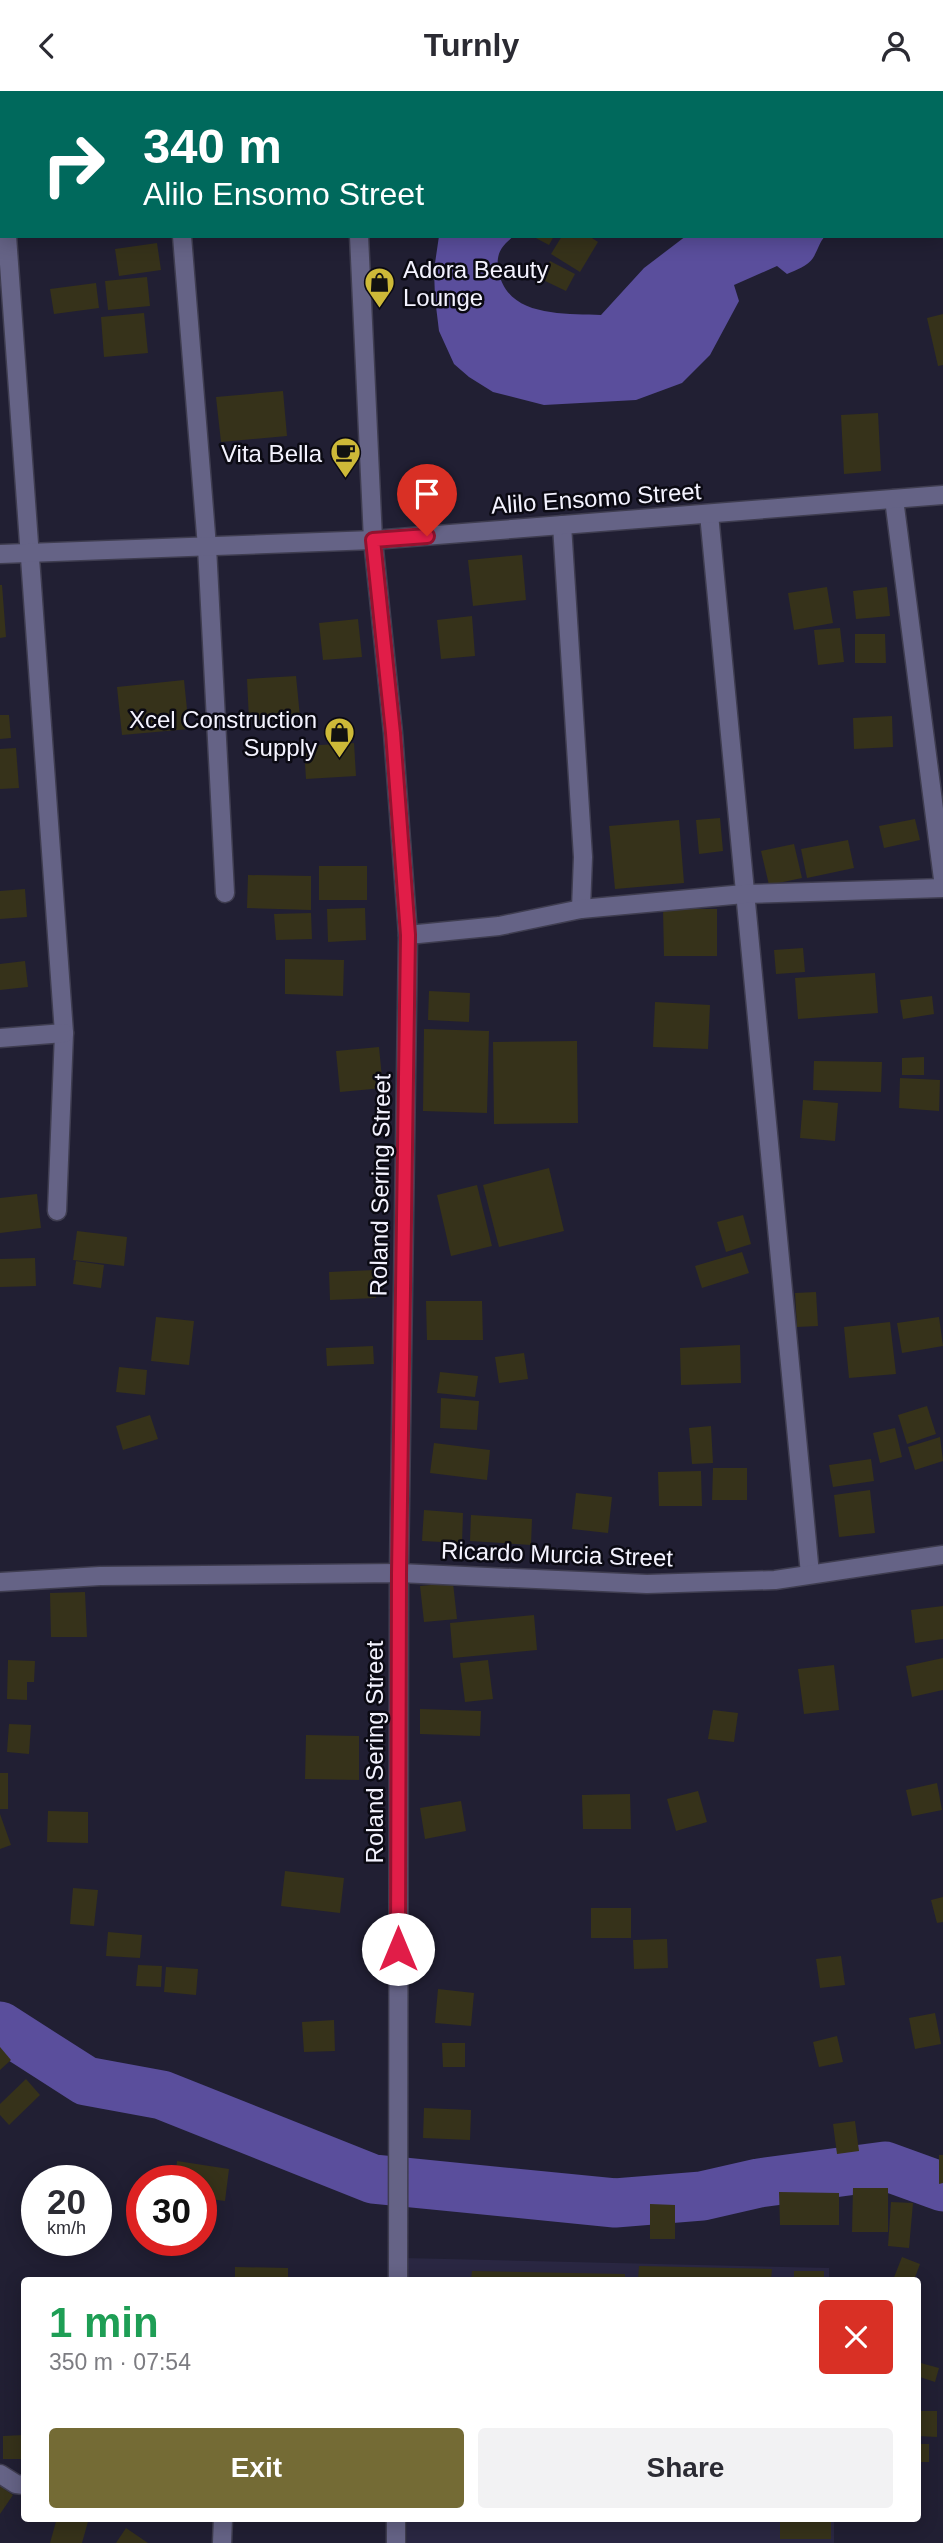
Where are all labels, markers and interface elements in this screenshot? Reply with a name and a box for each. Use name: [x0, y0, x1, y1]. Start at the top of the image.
icon: back: [28, 27, 66, 65]
text: Turnly: [424, 27, 519, 63]
icon: person: [877, 27, 915, 65]
icon: right: [28, 119, 119, 210]
text: 340 m: [143, 119, 282, 173]
text: Alilo Ensomo Street: [143, 176, 424, 212]
place label: Adora Beauty Lounge: [403, 256, 548, 311]
shop icon: Adora Beauty Lounge: [363, 266, 397, 310]
cafe icon: Vita Bella: [328, 436, 362, 480]
place label: Vita Bella: [221, 440, 323, 467]
pin: [397, 464, 457, 536]
icon: arrive: [408, 475, 446, 513]
street label: Alilo Ensomo Street: [490, 477, 702, 519]
place label: Xcel Construction Supply: [129, 706, 317, 761]
shop icon: Xcel Construction Supply: [323, 716, 357, 760]
street label: Roland Sering Street: [365, 1073, 395, 1297]
street label: Ricardo Murcia Street: [441, 1536, 674, 1572]
street label: Roland Sering Street: [361, 1640, 388, 1863]
position arrow: [361, 1912, 435, 1986]
speed limit sign: 30: [126, 2165, 217, 2256]
text: 20: [47, 2182, 86, 2221]
text: km/h: [47, 2218, 86, 2238]
text: 1 min: [49, 2299, 159, 2346]
button: close: [819, 2300, 893, 2374]
text: 350 m · 07:54: [49, 2349, 191, 2375]
button: Exit: [49, 2428, 464, 2508]
button: Share: [478, 2428, 893, 2508]

